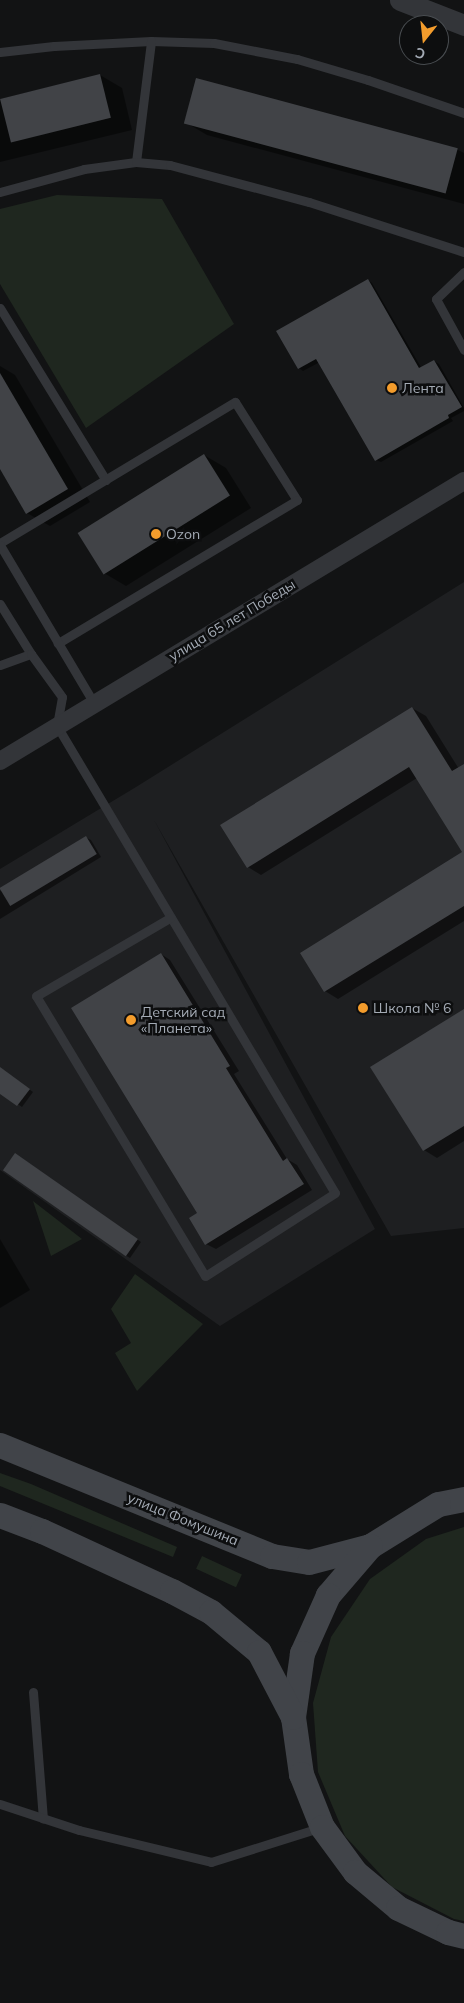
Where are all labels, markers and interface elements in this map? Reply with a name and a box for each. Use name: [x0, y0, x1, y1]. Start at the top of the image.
north arrow: [399, 15, 449, 65]
text: С: [413, 43, 427, 63]
place label: Лента: [402, 380, 444, 396]
marker: Лента: [386, 382, 398, 394]
place label: Ozon: [166, 526, 200, 542]
marker: Ozon: [150, 528, 162, 540]
street label: улица 65 лет Победы: [166, 576, 298, 664]
place label: Школа № 6: [373, 1000, 451, 1016]
marker: Школа № 6: [357, 1002, 369, 1014]
place label: Детский сад «Планета»: [141, 1004, 225, 1036]
marker: Детский сад «Планета»: [125, 1014, 137, 1026]
street label: улица Фомушина: [125, 1489, 241, 1549]

